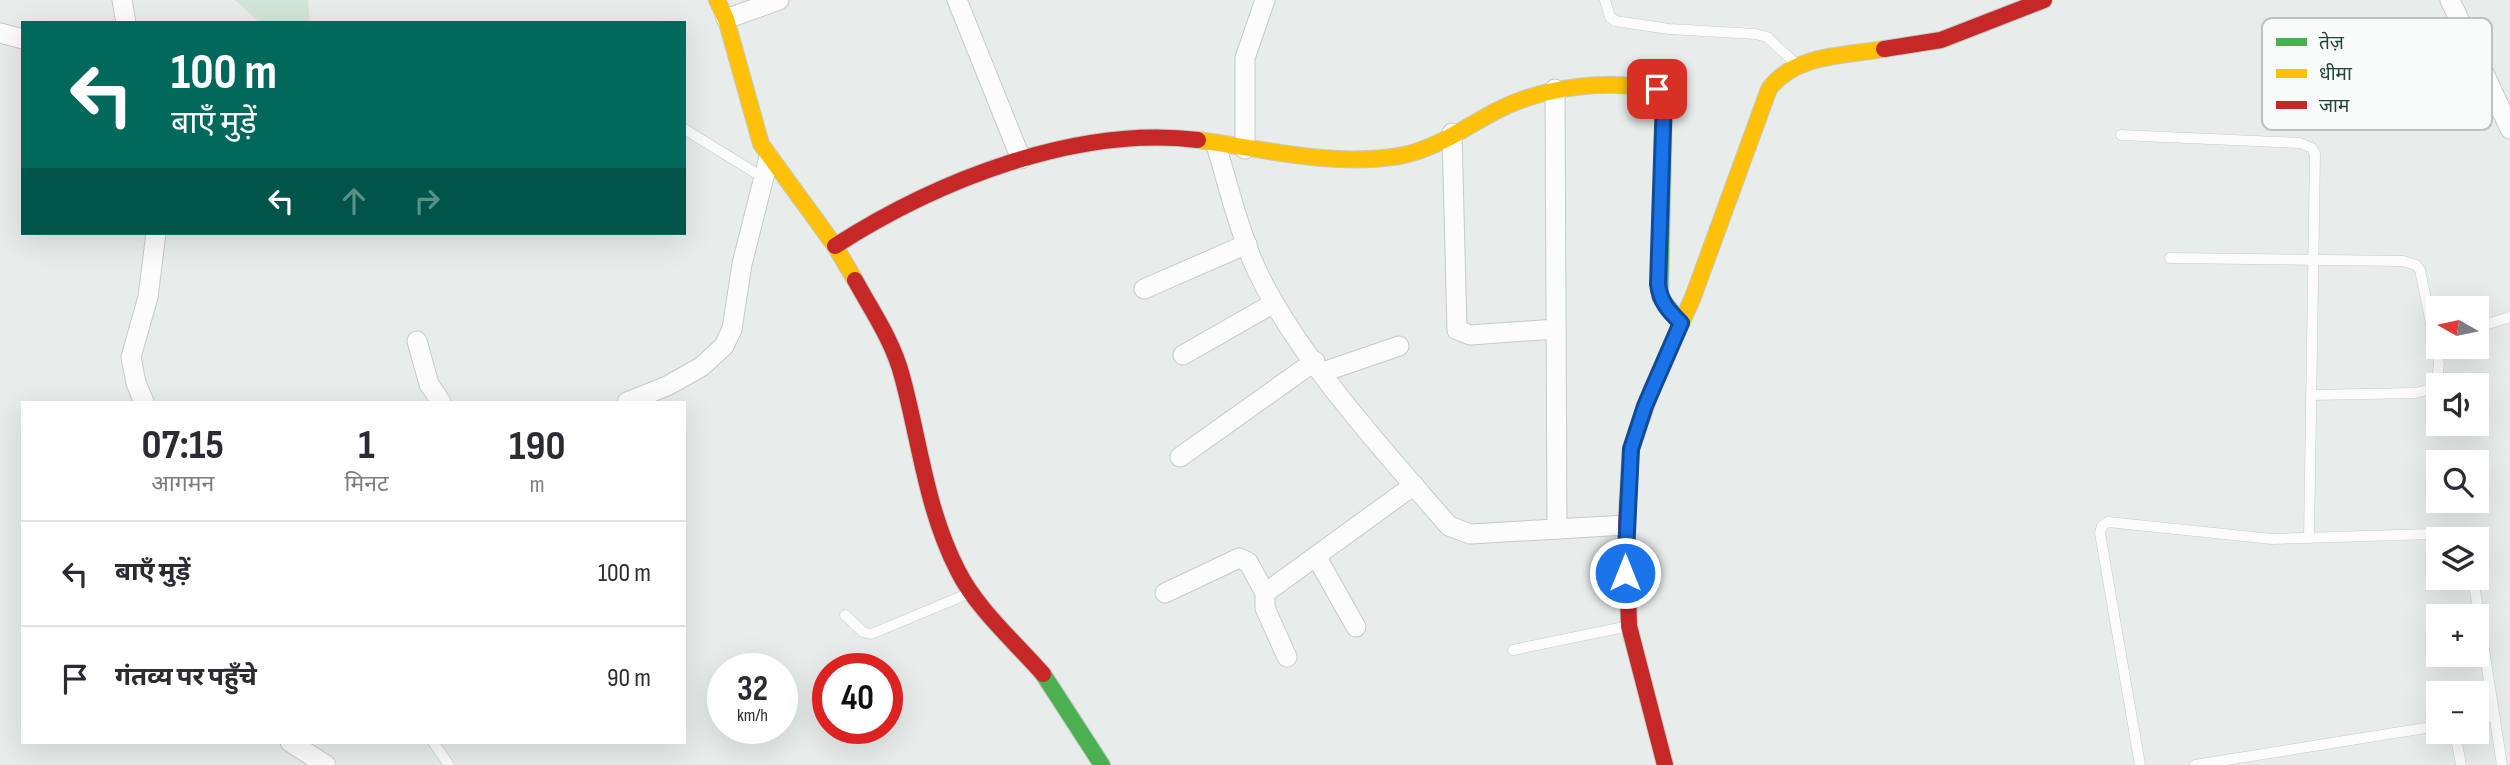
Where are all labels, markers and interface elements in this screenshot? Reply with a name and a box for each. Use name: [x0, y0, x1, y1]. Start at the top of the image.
legend: [2262, 18, 2492, 130]
text: तेज़: [2319, 31, 2345, 55]
text: 100 m: [171, 44, 277, 103]
icon: left: [56, 49, 147, 140]
pin: [1627, 59, 1687, 119]
text: धीमा: [2319, 63, 2353, 86]
icon: arrive: [1638, 70, 1676, 108]
text: जाम: [2319, 95, 2350, 118]
text: बाएँ मुड़ें: [171, 104, 257, 143]
icon: left: [262, 182, 300, 220]
icon: ahead: [335, 182, 373, 220]
icon: right: [408, 182, 446, 220]
north arrow: [2426, 296, 2488, 359]
map controls: [2426, 296, 2489, 744]
button: sound: [2426, 373, 2489, 436]
text: 07:15: [142, 420, 224, 471]
text: 1: [358, 420, 375, 471]
text: 190: [509, 421, 565, 472]
button: search: [2426, 450, 2489, 513]
text: आगमन: [151, 470, 214, 498]
text: मिनट: [344, 470, 389, 498]
text: m: [530, 471, 545, 499]
button: layers: [2426, 527, 2489, 590]
position arrow: [1588, 536, 1662, 610]
icon: left: [56, 555, 94, 593]
text: बाएँ मुड़ें: [115, 557, 190, 588]
text: 100 m: [598, 558, 651, 589]
button: +: [2426, 604, 2489, 667]
speed limit sign: 40: [812, 653, 903, 744]
icon: arrive: [56, 660, 94, 698]
text: गंतव्य पर पहुँचे: [115, 662, 257, 693]
text: 90 m: [607, 663, 651, 694]
text: 32: [737, 668, 768, 711]
button: −: [2426, 681, 2489, 744]
text: km/h: [737, 705, 768, 726]

